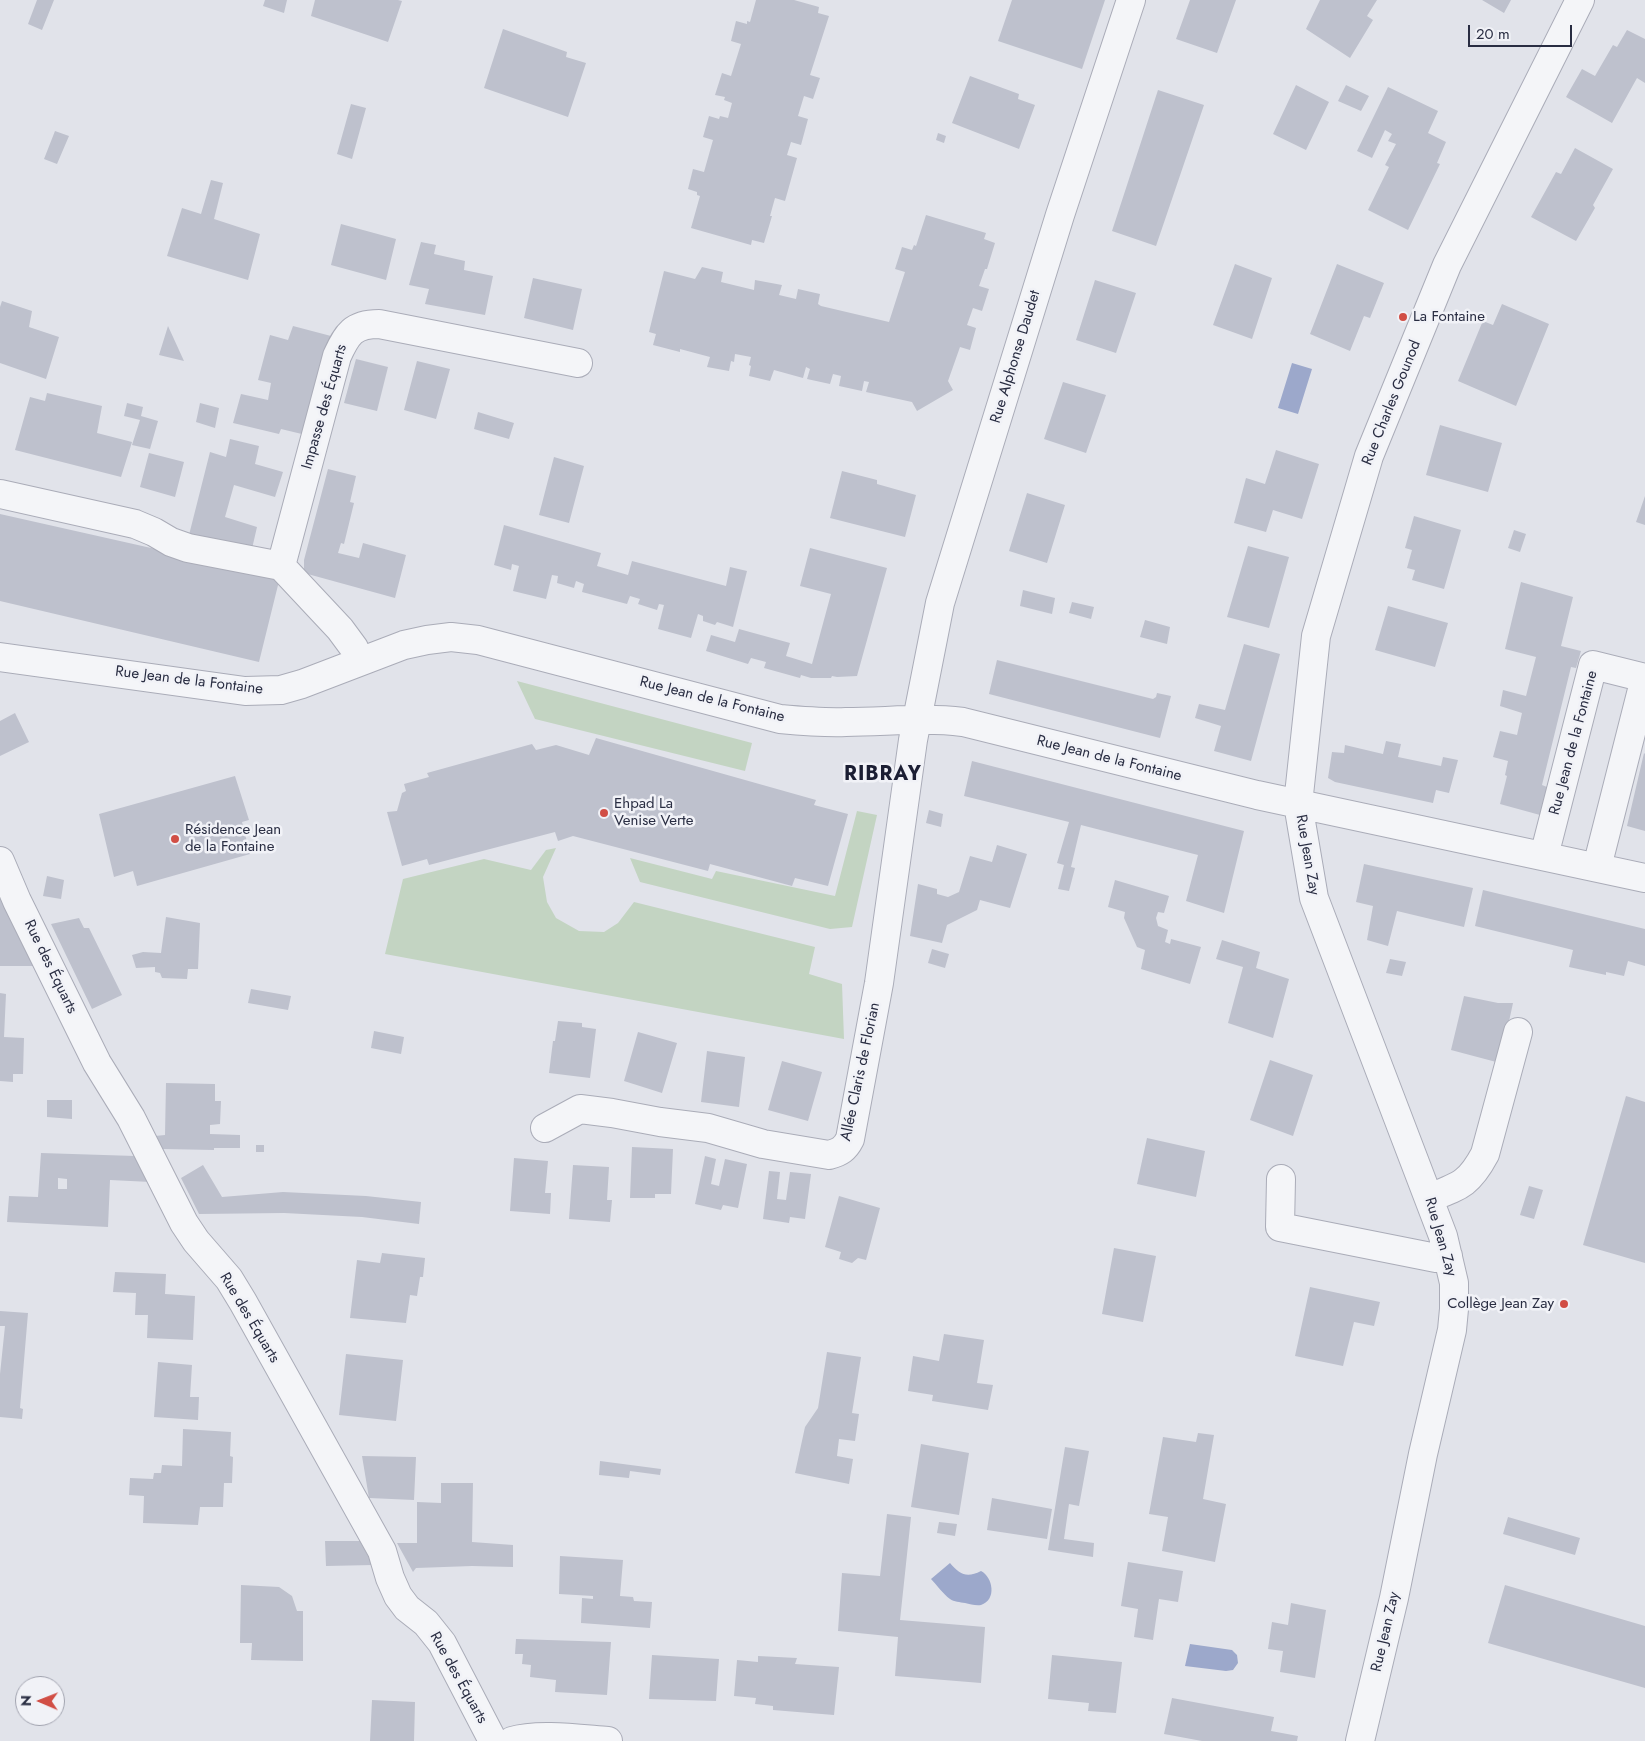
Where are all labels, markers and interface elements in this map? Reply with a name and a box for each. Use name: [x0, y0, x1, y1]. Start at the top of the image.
scale bar: [1470, 15, 1574, 47]
text: 20 m: [1476, 23, 1510, 45]
street label: Rue Alphonse Daudet: [987, 288, 1045, 426]
place label: La Fontaine: [1413, 308, 1485, 326]
marker: La Fontaine: [1397, 311, 1409, 323]
street label: Rue Charles Gounod: [1359, 338, 1425, 468]
street label: Impasse des Équarts: [299, 343, 351, 471]
street label: Rue Jean de la Fontaine: [114, 663, 264, 699]
street label: Rue Jean de la Fontaine: [1546, 669, 1602, 817]
street label: Rue Jean de la Fontaine: [638, 673, 786, 727]
street label: Rue Jean de la Fontaine: [1035, 732, 1183, 786]
district label: RIBRAY: [843, 763, 923, 787]
place label: Ehpad La Venise Verte: [614, 795, 693, 830]
marker: Ehpad La Venise Verte: [598, 807, 610, 819]
street label: Rue Jean Zay: [1291, 813, 1323, 897]
place label: Résidence Jean de la Fontaine: [185, 821, 281, 856]
marker: Résidence Jean de la Fontaine: [169, 833, 181, 845]
street label: Rue des Équarts: [20, 917, 80, 1017]
street label: Allée Claris de Florian: [838, 1001, 884, 1143]
street label: Rue Jean Zay: [1420, 1195, 1460, 1279]
street label: Rue des Équarts: [215, 1270, 283, 1366]
place label: Collège Jean Zay: [1447, 1295, 1554, 1313]
marker: Collège Jean Zay: [1558, 1298, 1570, 1310]
street label: Rue Jean Zay: [1368, 1590, 1404, 1674]
street label: Rue des Équarts: [425, 1629, 491, 1727]
north arrow: [15, 1676, 65, 1726]
text: N: [16, 1695, 36, 1706]

